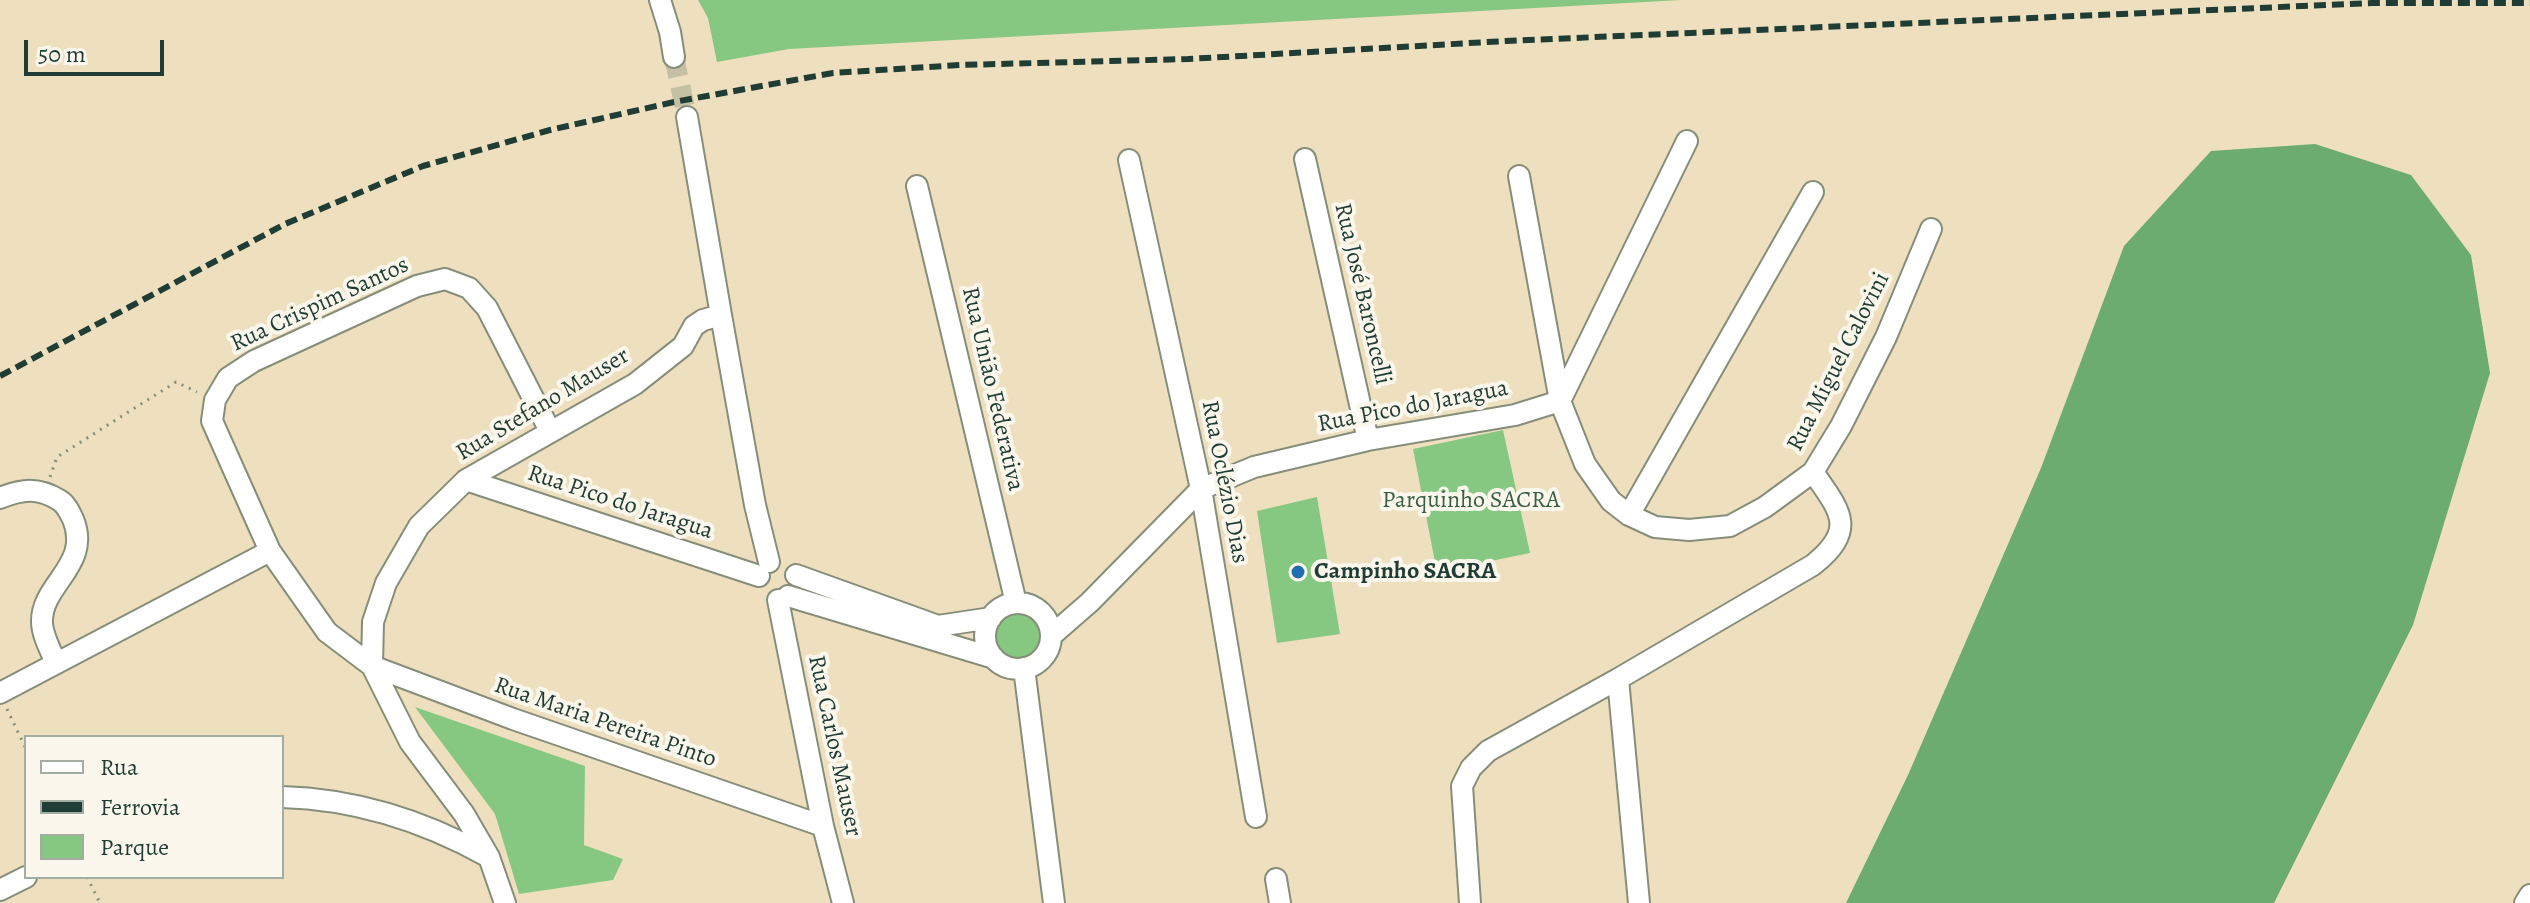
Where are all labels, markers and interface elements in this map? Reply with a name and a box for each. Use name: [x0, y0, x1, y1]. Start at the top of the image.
scale bar: [28, 24, 168, 74]
text: 50 m: [38, 38, 86, 70]
street label: Rua José Baroncelli: [1327, 200, 1397, 388]
street label: Rua Crispim Santos: [226, 251, 414, 359]
street label: Rua Miguel Calovini: [1781, 268, 1897, 456]
street label: Rua União Federativa: [955, 284, 1029, 494]
street label: Rua Stefano Mauser: [451, 342, 635, 468]
street label: Rua Pico do Jaragua: [1315, 374, 1511, 440]
street label: Rua Oclézio Dias: [1194, 398, 1254, 566]
street label: Rua Pico do Jaragua: [524, 459, 716, 547]
park label: Parquinho SACRA: [1382, 487, 1560, 515]
place label: Campinho SACRA: [1314, 558, 1496, 586]
marker: Campinho SACRA: [1289, 563, 1307, 581]
street label: Rua Carlos Mauser: [801, 653, 867, 839]
street label: Rua Maria Pereira Pinto: [490, 671, 720, 775]
legend: [24, 735, 284, 879]
text: Rua: [100, 751, 138, 783]
text: Ferrovia: [100, 791, 180, 823]
text: Parque: [100, 831, 169, 863]

